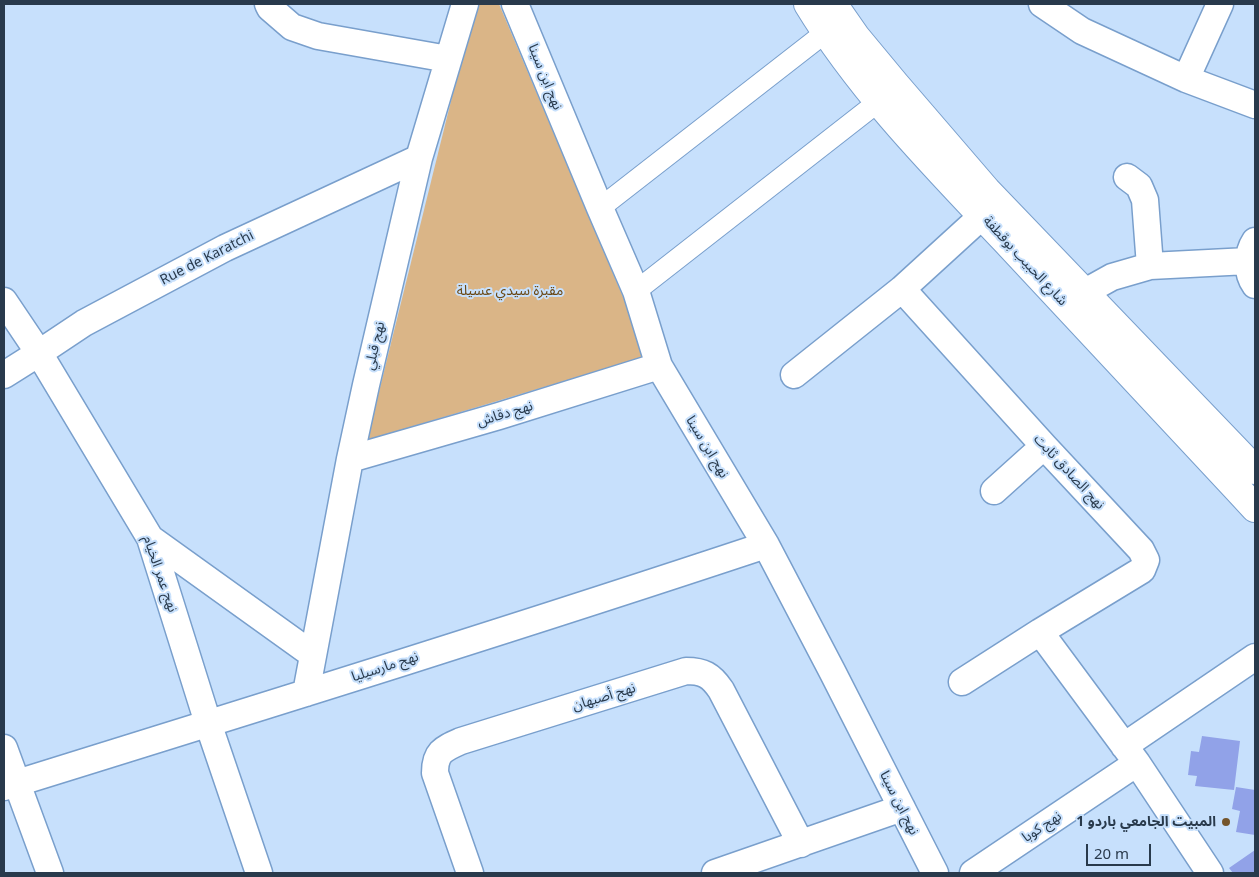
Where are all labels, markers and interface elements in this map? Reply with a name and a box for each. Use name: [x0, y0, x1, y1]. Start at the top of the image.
street label: نهج ابن سينا: [524, 42, 566, 112]
street label: شارع الحبيب بوقطفة: [979, 213, 1071, 309]
street label: Rue de Karatchi: [157, 227, 257, 289]
park label: مقبرة سيدي عسيلة: [457, 283, 563, 299]
street label: نهج قبلي: [361, 320, 389, 372]
street label: نهج دقاش: [475, 398, 535, 430]
street label: نهج ابن سينا: [682, 413, 732, 481]
street label: نهج الصادق ثابت: [1030, 431, 1108, 513]
street label: نهج عمر الخيام: [139, 534, 181, 614]
street label: نهج مارسيليا: [349, 648, 421, 686]
street label: نهج أصبهان: [570, 679, 638, 715]
street label: نهج ابن سينا: [876, 768, 922, 838]
street label: نهج كوبا: [1019, 808, 1065, 846]
place label: المبيت الجامعي باردو 1: [1076, 814, 1216, 830]
marker: المبيت الجامعي باردو 1: [1220, 816, 1232, 828]
scale bar: [1089, 834, 1154, 866]
text: 20 m: [1094, 843, 1129, 863]

